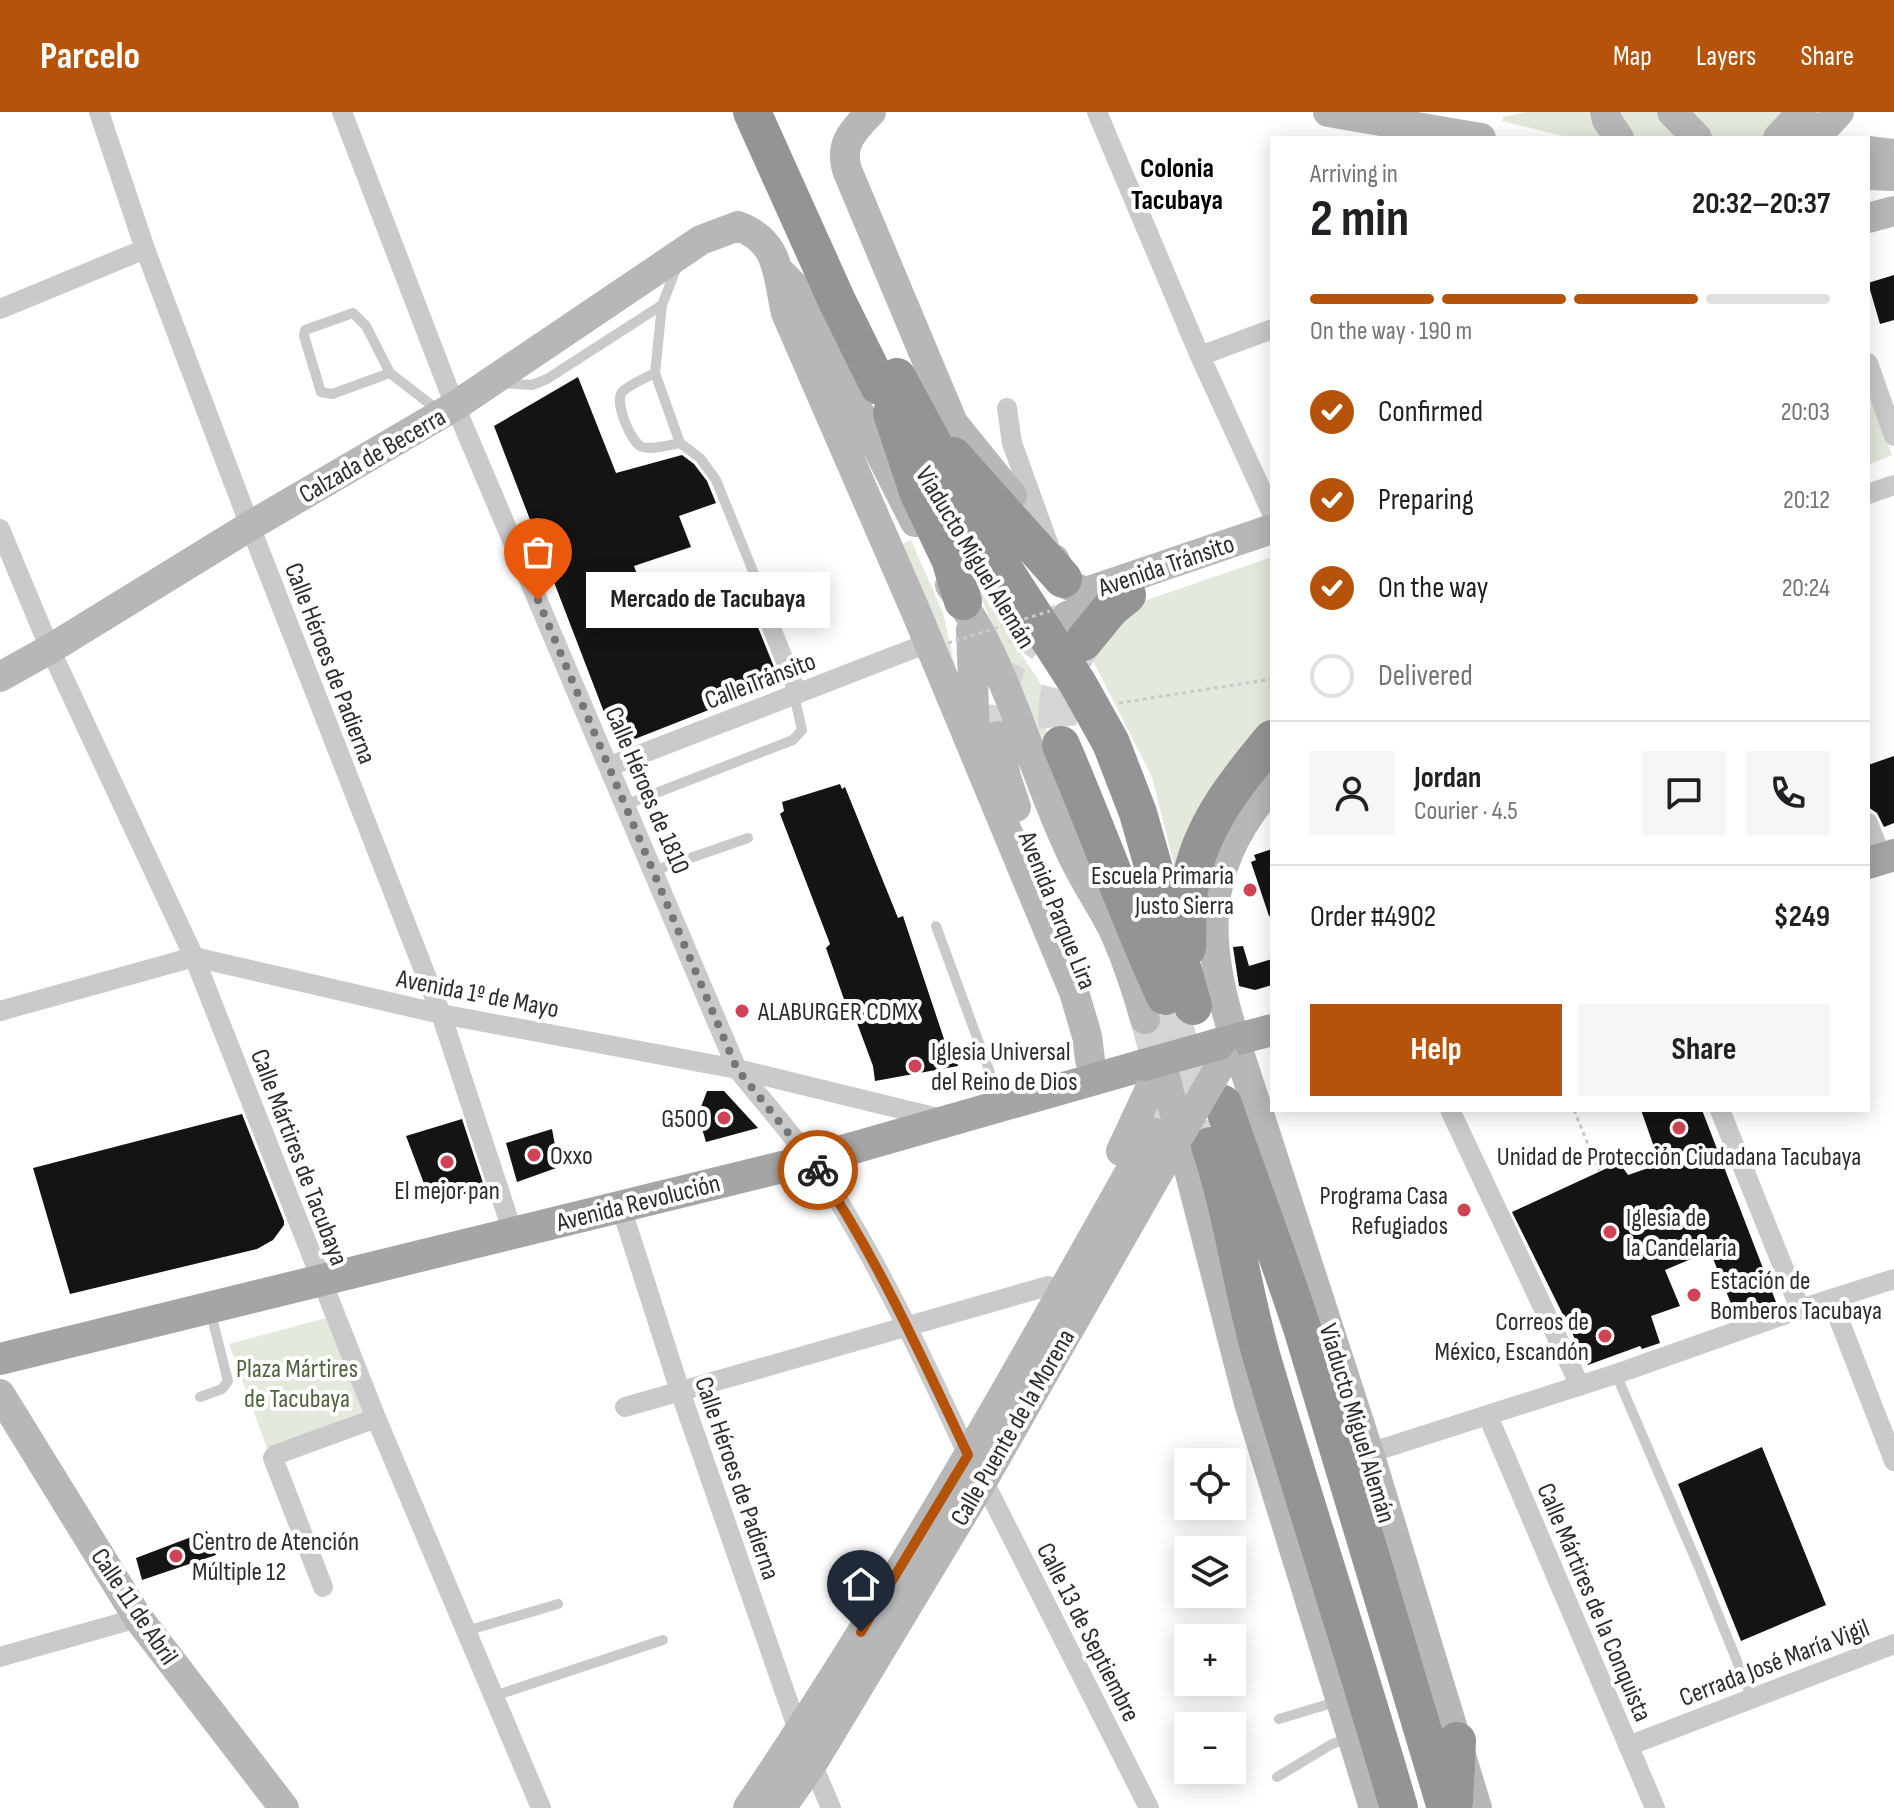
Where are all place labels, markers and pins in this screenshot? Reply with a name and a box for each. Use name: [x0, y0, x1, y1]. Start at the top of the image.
pin: [504, 518, 572, 600]
callout: Mercado de Tacubaya: [586, 572, 830, 628]
place label: Escuela Primaria Justo Sierra: [1091, 861, 1234, 922]
marker: Escuela Primaria Justo Sierra: [1241, 881, 1259, 899]
place label: ALABURGER CDMX: [757, 997, 918, 1028]
marker: ALABURGER CDMX: [733, 1002, 751, 1020]
place label: Iglesia Universal del Reino de Dios: [931, 1037, 1077, 1098]
marker: Iglesia Universal del Reino de Dios: [906, 1057, 924, 1075]
place label: G500: [661, 1104, 708, 1135]
marker: G500: [715, 1109, 733, 1127]
marker: Unidad de Protección Ciudadana Tacubaya: [1670, 1119, 1688, 1137]
place label: Oxxo: [550, 1141, 593, 1172]
place label: Unidad de Protección Ciudadana Tacubaya: [1497, 1142, 1861, 1173]
marker: Oxxo: [525, 1146, 543, 1164]
marker: El mejor pan: [438, 1153, 456, 1171]
place label: El mejor pan: [394, 1176, 500, 1207]
place label: Programa Casa Refugiados: [1320, 1181, 1448, 1242]
marker: Programa Casa Refugiados: [1455, 1201, 1473, 1219]
place label: Iglesia de la Candelaria: [1626, 1203, 1737, 1264]
marker: Iglesia de la Candelaria: [1601, 1223, 1619, 1241]
place label: Estación de Bomberos Tacubaya: [1710, 1266, 1882, 1327]
marker: Estación de Bomberos Tacubaya: [1685, 1286, 1703, 1304]
place label: Correos de México, Escandón: [1435, 1307, 1589, 1368]
marker: Correos de México, Escandón: [1596, 1327, 1614, 1345]
place label: Centro de Atención Múltiple 12: [192, 1527, 359, 1588]
marker: Centro de Atención Múltiple 12: [167, 1547, 185, 1565]
pin: [827, 1550, 895, 1632]

